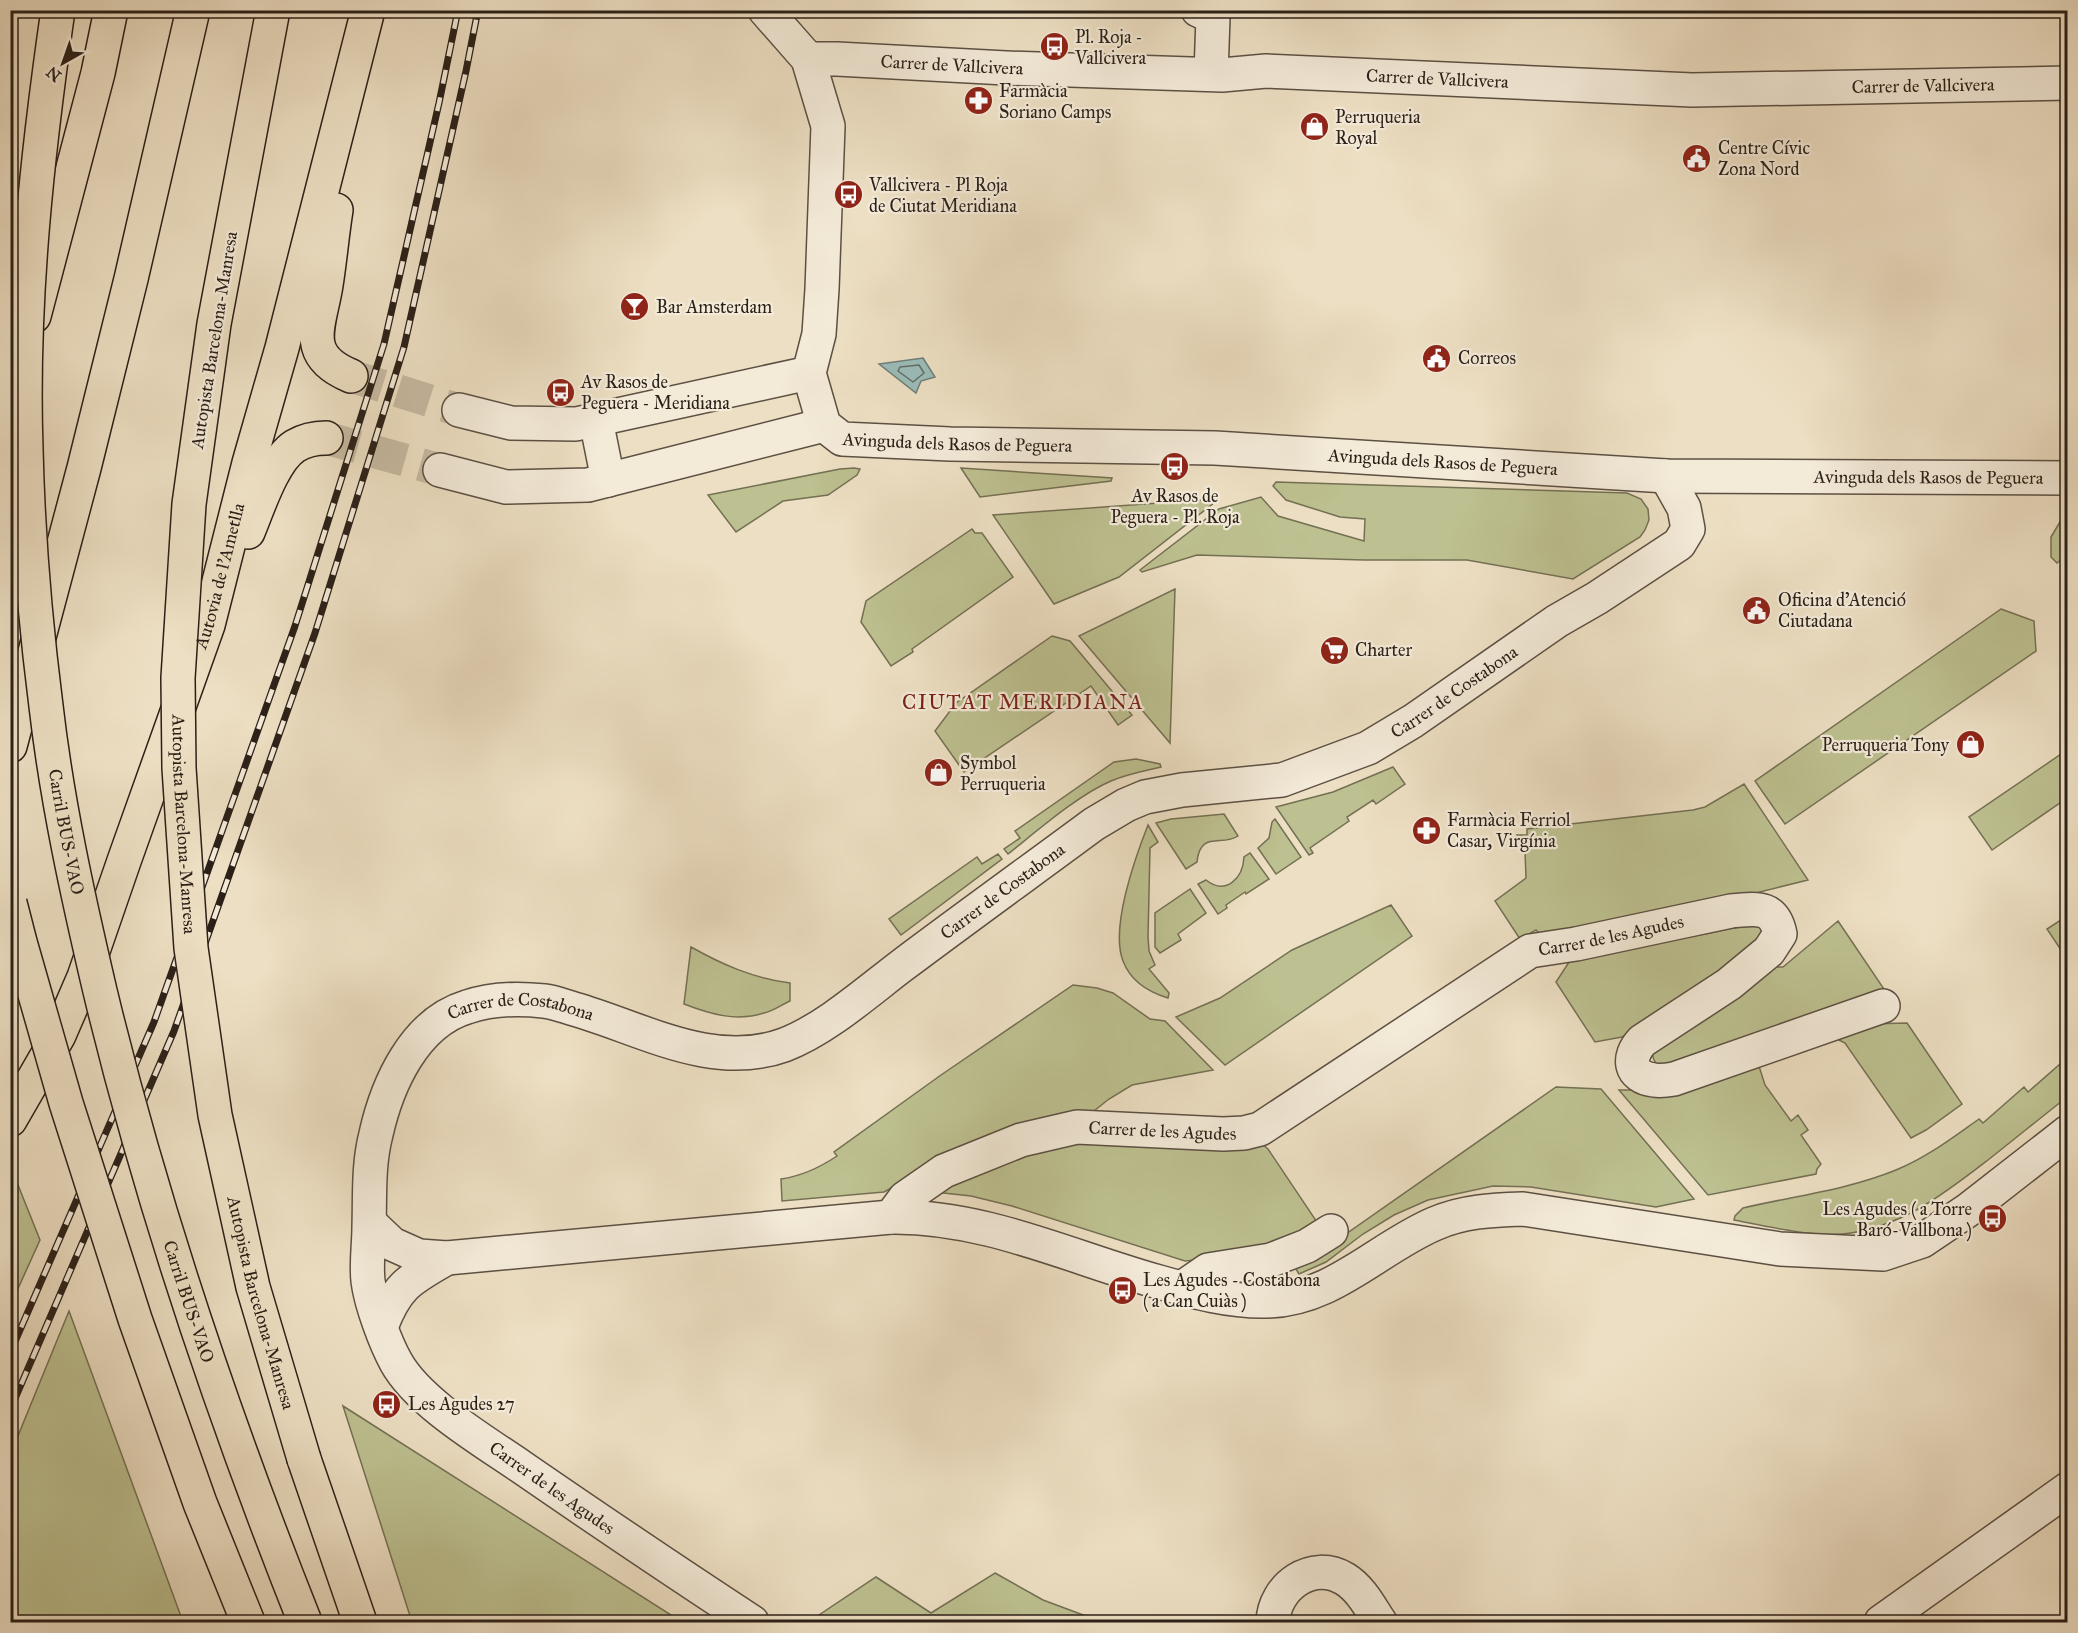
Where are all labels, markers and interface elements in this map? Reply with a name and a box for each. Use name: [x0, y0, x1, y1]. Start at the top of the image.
place label: Pl. Roja - Vallcivera: [1074, 26, 1146, 69]
bus stop icon: Pl. Roja - Vallcivera: [1038, 31, 1070, 63]
north arrow: [33, 33, 93, 93]
street label: Carrer de Vallcivera: [880, 50, 1024, 80]
text: N: [42, 62, 65, 86]
street label: Carrer de Vallcivera: [1365, 64, 1510, 93]
street label: Carrer de Vallcivera: [1851, 73, 1995, 98]
place label: Farmàcia Soriano Camps: [999, 80, 1111, 123]
pharmacy icon: Farmàcia Soriano Camps: [962, 85, 994, 117]
place label: Perruqueria Royal: [1335, 106, 1421, 149]
shop icon: Perruqueria Royal: [1298, 111, 1330, 143]
place label: Centre Cívic Zona Nord: [1718, 137, 1810, 180]
public building icon: Centre Cívic Zona Nord: [1681, 142, 1713, 174]
place label: Vallcivera - Pl Roja de Ciutat Meridiana: [868, 174, 1017, 217]
bus stop icon: Vallcivera - Pl Roja de Ciutat Meridiana: [832, 179, 864, 211]
street label: Autopista Barcelona-Manresa: [186, 229, 242, 451]
bar icon: Bar Amsterdam: [619, 291, 651, 323]
place label: Bar Amsterdam: [656, 296, 772, 318]
public building icon: Correos: [1421, 342, 1453, 374]
place label: Correos: [1458, 347, 1516, 369]
place label: Av Rasos de Peguera - Meridiana: [580, 371, 730, 415]
bus stop icon: Av Rasos de Peguera - Meridiana: [544, 376, 576, 408]
street label: Avinguda dels Rasos de Peguera: [841, 428, 1073, 457]
street label: Avinguda dels Rasos de Peguera: [1327, 444, 1559, 480]
bus stop icon: Av Rasos de Peguera - Pl. Roja: [1159, 451, 1191, 483]
street label: Avinguda dels Rasos de Peguera: [1812, 466, 2044, 490]
place label: Av Rasos de Peguera - Pl. Roja: [1110, 485, 1240, 529]
street label: Autovia de l'Ametlla: [189, 500, 250, 653]
place label: Oficina d'Atenció Ciutadana: [1778, 589, 1906, 632]
public building icon: Oficina d'Atenció Ciutadana: [1741, 594, 1773, 626]
supermarket icon: Charter: [1318, 634, 1350, 666]
place label: Charter: [1355, 639, 1412, 661]
street label: Carrer de Costabona: [1387, 640, 1522, 743]
district label: CIUTAT MERIDIANA: [902, 689, 1144, 715]
street label: Autopista Barcelona-Manresa: [167, 713, 201, 935]
shop icon: Perruqueria Tony: [1954, 729, 1986, 761]
place label: Perruqueria Tony: [1822, 734, 1950, 757]
place label: Symbol Perruqueria: [960, 752, 1046, 796]
shop icon: Symbol Perruqueria: [923, 757, 955, 789]
street label: Carril BUS-VAO: [44, 767, 89, 897]
place label: Farmàcia Ferriol Casar, Virgínia: [1447, 809, 1571, 853]
pharmacy icon: Farmàcia Ferriol Casar, Virgínia: [1410, 814, 1442, 846]
street label: Carrer de Costabona: [936, 838, 1070, 944]
street label: Carrer de les Agudes: [1537, 910, 1686, 961]
street label: Carrer de Costabona: [443, 988, 597, 1026]
street label: Carrer de les Agudes: [1088, 1117, 1237, 1145]
street label: Autopista Barcelona-Manresa: [222, 1193, 300, 1412]
place label: Les Agudes ( a Torre Baró-Vallbona ): [1822, 1198, 1972, 1242]
bus stop icon: Les Agudes ( a Torre Baró-Vallbona ): [1977, 1203, 2009, 1235]
street label: Carril BUS-VAO: [159, 1238, 219, 1366]
place label: Les Agudes - Costabona ( a Can Cuiàs ): [1143, 1269, 1320, 1313]
bus stop icon: Les Agudes - Costabona ( a Can Cuiàs ): [1106, 1274, 1138, 1306]
bus stop icon: Les Agudes 27: [371, 1388, 403, 1420]
place label: Les Agudes 27: [408, 1393, 515, 1416]
street label: Carrer de les Agudes: [485, 1437, 619, 1540]

